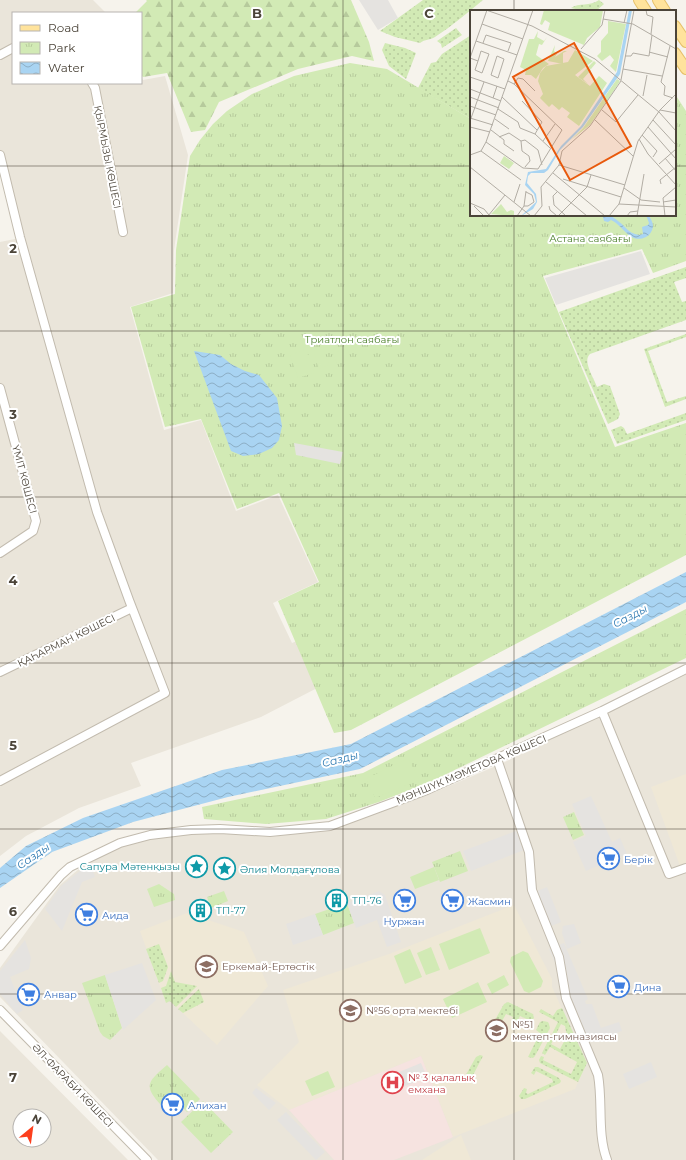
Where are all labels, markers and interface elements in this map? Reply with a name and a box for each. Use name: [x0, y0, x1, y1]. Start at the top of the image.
text: B: [252, 5, 262, 21]
text: C: [424, 5, 434, 21]
inset map: [470, 10, 676, 216]
legend: [12, 12, 142, 84]
text: Road: [48, 20, 79, 35]
text: Park: [48, 40, 76, 55]
text: Water: [48, 60, 85, 75]
street label: ҚЫРМЫЗЫ КӨШЕСІ: [91, 104, 124, 210]
park label: Астана саябағы: [549, 232, 631, 245]
text: 2: [9, 240, 17, 256]
park label: Триатлон саябағы: [305, 333, 399, 346]
text: 3: [8, 406, 17, 422]
street label: ҮМІТ КӨШЕСІ: [9, 443, 40, 515]
text: 4: [9, 572, 18, 588]
water label: Сазды: [610, 601, 650, 631]
street label: ҚАҺАРМАН КӨШЕСІ: [15, 611, 117, 670]
street label: МӘНШҮК МӘМЕТОВА КӨШЕСІ: [394, 732, 548, 807]
text: 5: [9, 737, 17, 753]
water label: Сазды: [320, 748, 360, 770]
water label: Сазды: [14, 840, 53, 872]
supermarket icon: Берік: [595, 846, 621, 872]
place icon: Сапура Мәтенқызы: [183, 853, 209, 879]
place label: Берік: [624, 853, 653, 866]
place icon: Әлия Молдағұлова: [211, 856, 237, 882]
place label: Сапура Мәтенқызы: [80, 860, 180, 873]
place label: Әлия Молдағұлова: [240, 863, 340, 876]
building icon: ТП-76: [323, 887, 349, 913]
supermarket icon: Нуржан: [391, 888, 417, 914]
supermarket icon: Жасмин: [440, 888, 466, 914]
place label: ТП-76: [352, 894, 382, 907]
place label: Жасмин: [468, 895, 511, 908]
building icon: ТП-77: [187, 897, 213, 923]
supermarket icon: Аида: [73, 902, 99, 928]
text: 6: [9, 903, 18, 919]
place label: ТП-77: [216, 904, 246, 917]
place label: Аида: [102, 909, 129, 922]
place label: Нуржан: [383, 915, 425, 928]
school or university icon: Еркемай-Ертөстік: [193, 953, 219, 979]
place label: Еркемай-Ертөстік: [222, 960, 315, 973]
supermarket icon: Дина: [605, 974, 631, 1000]
supermarket icon: Анвар: [15, 981, 41, 1007]
place label: Дина: [634, 981, 661, 994]
place label: Анвар: [44, 988, 77, 1001]
school or university icon: №56 орта мектебі: [338, 997, 364, 1023]
place label: №56 орта мектебі: [366, 1004, 458, 1017]
school or university icon: №51 мектеп-гимназиясы: [483, 1017, 509, 1043]
place label: №51 мектеп-гимназиясы: [512, 1018, 617, 1043]
street label: ӘЛ-ФАРАБИ КӨШЕСІ: [29, 1041, 116, 1130]
text: 7: [9, 1069, 17, 1085]
hospital icon: № 3 қалалық емхана: [380, 1070, 406, 1096]
place label: № 3 қалалық емхана: [408, 1071, 476, 1096]
supermarket icon: Алихан: [159, 1092, 185, 1118]
place label: Алихан: [188, 1099, 226, 1112]
north arrow: [12, 1108, 52, 1148]
text: N: [30, 1111, 44, 1128]

